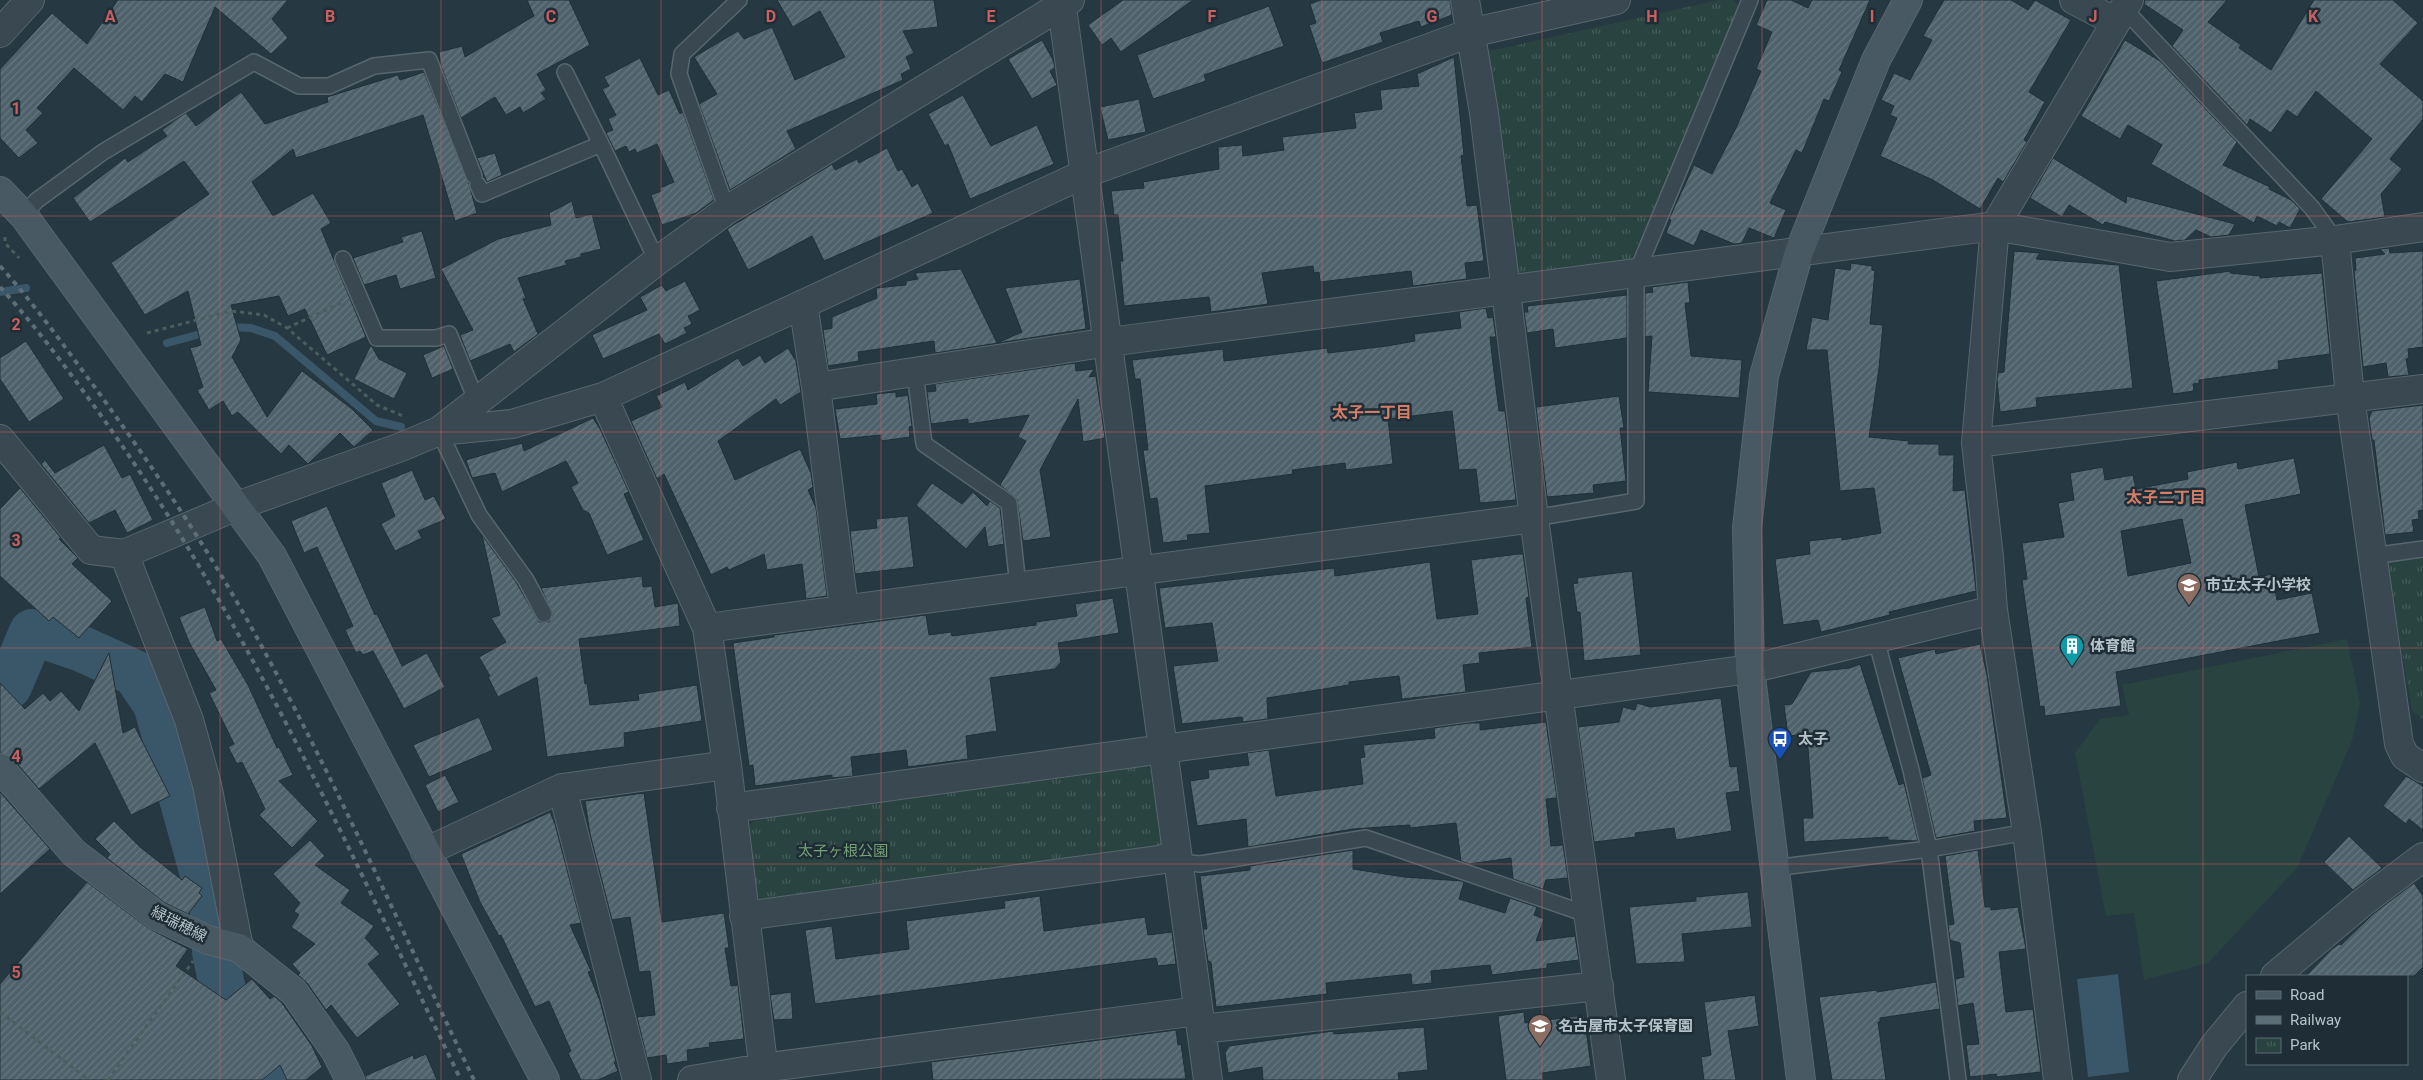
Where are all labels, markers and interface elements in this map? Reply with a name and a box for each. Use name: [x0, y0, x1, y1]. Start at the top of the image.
text: A: [105, 7, 116, 26]
text: B: [325, 7, 335, 26]
text: C: [546, 7, 556, 26]
text: D: [766, 7, 776, 26]
text: E: [987, 7, 996, 26]
text: F: [1208, 7, 1217, 26]
text: G: [1427, 7, 1438, 26]
text: H: [1646, 7, 1658, 26]
text: I: [1870, 7, 1874, 26]
text: J: [2089, 7, 2097, 26]
text: K: [2308, 7, 2319, 26]
text: 1: [11, 99, 21, 118]
text: 2: [11, 315, 21, 334]
district label: 太子一丁目: [1332, 403, 1412, 422]
district label: 太子二丁目: [2126, 488, 2206, 507]
text: 3: [11, 531, 21, 550]
school or university icon: 市立太子小学校: [2176, 572, 2202, 606]
place label: 市立太子小学校: [2206, 576, 2311, 594]
building icon: 体育館: [2059, 633, 2085, 667]
place label: 体育館: [2090, 637, 2135, 655]
bus stop icon: 太子: [1767, 726, 1793, 760]
place label: 太子: [1798, 730, 1828, 748]
text: 4: [11, 747, 21, 766]
park label: 太子ヶ根公園: [798, 842, 888, 860]
street label: 緑瑞穂線: [148, 902, 210, 946]
text: 5: [11, 963, 21, 982]
legend: [2246, 975, 2408, 1065]
text: Road: [2290, 986, 2324, 1004]
text: Railway: [2290, 1011, 2341, 1029]
school or university icon: 名古屋市太子保育園: [1527, 1013, 1553, 1047]
place label: 名古屋市太子保育園: [1558, 1017, 1693, 1035]
text: Park: [2290, 1036, 2321, 1054]

